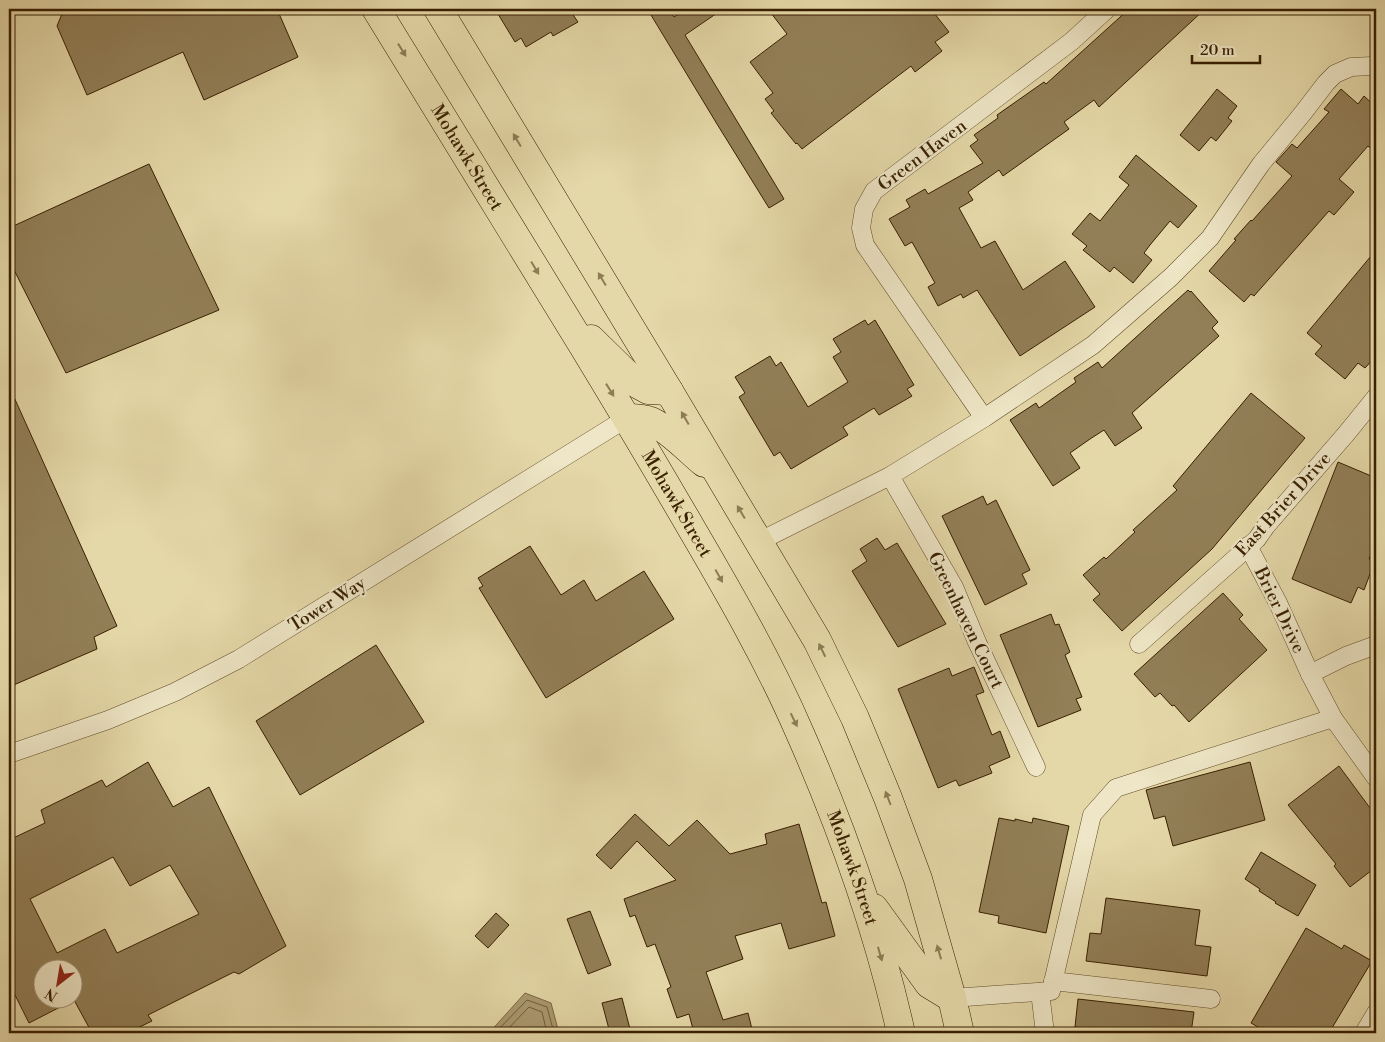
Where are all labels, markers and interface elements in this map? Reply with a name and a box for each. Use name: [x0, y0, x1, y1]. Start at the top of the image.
scale bar: [1192, 32, 1260, 64]
text: 20 m: [1200, 41, 1235, 60]
one-way arrow: [397, 44, 406, 57]
street label: Mohawk Street: [425, 100, 508, 215]
street label: Green Haven: [873, 114, 972, 196]
one-way arrow: [513, 133, 522, 146]
one-way arrow: [531, 261, 540, 274]
one-way arrow: [597, 272, 606, 285]
one-way arrow: [605, 384, 615, 397]
one-way arrow: [681, 411, 690, 425]
street label: Mohawk Street: [636, 446, 717, 562]
street label: East Brier Drive: [1230, 447, 1336, 561]
one-way arrow: [736, 506, 745, 519]
street label: Greenhaven Court: [923, 548, 1009, 693]
street label: Brier Drive: [1248, 562, 1310, 657]
one-way arrow: [714, 569, 723, 582]
street label: Tower Way: [284, 572, 370, 637]
one-way arrow: [818, 643, 826, 657]
one-way arrow: [790, 712, 798, 727]
one-way arrow: [884, 791, 892, 805]
street label: Mohawk Street: [821, 807, 883, 929]
one-way arrow: [935, 945, 943, 960]
one-way arrow: [877, 946, 885, 961]
north arrow: [32, 960, 82, 1010]
text: N: [42, 984, 61, 1005]

